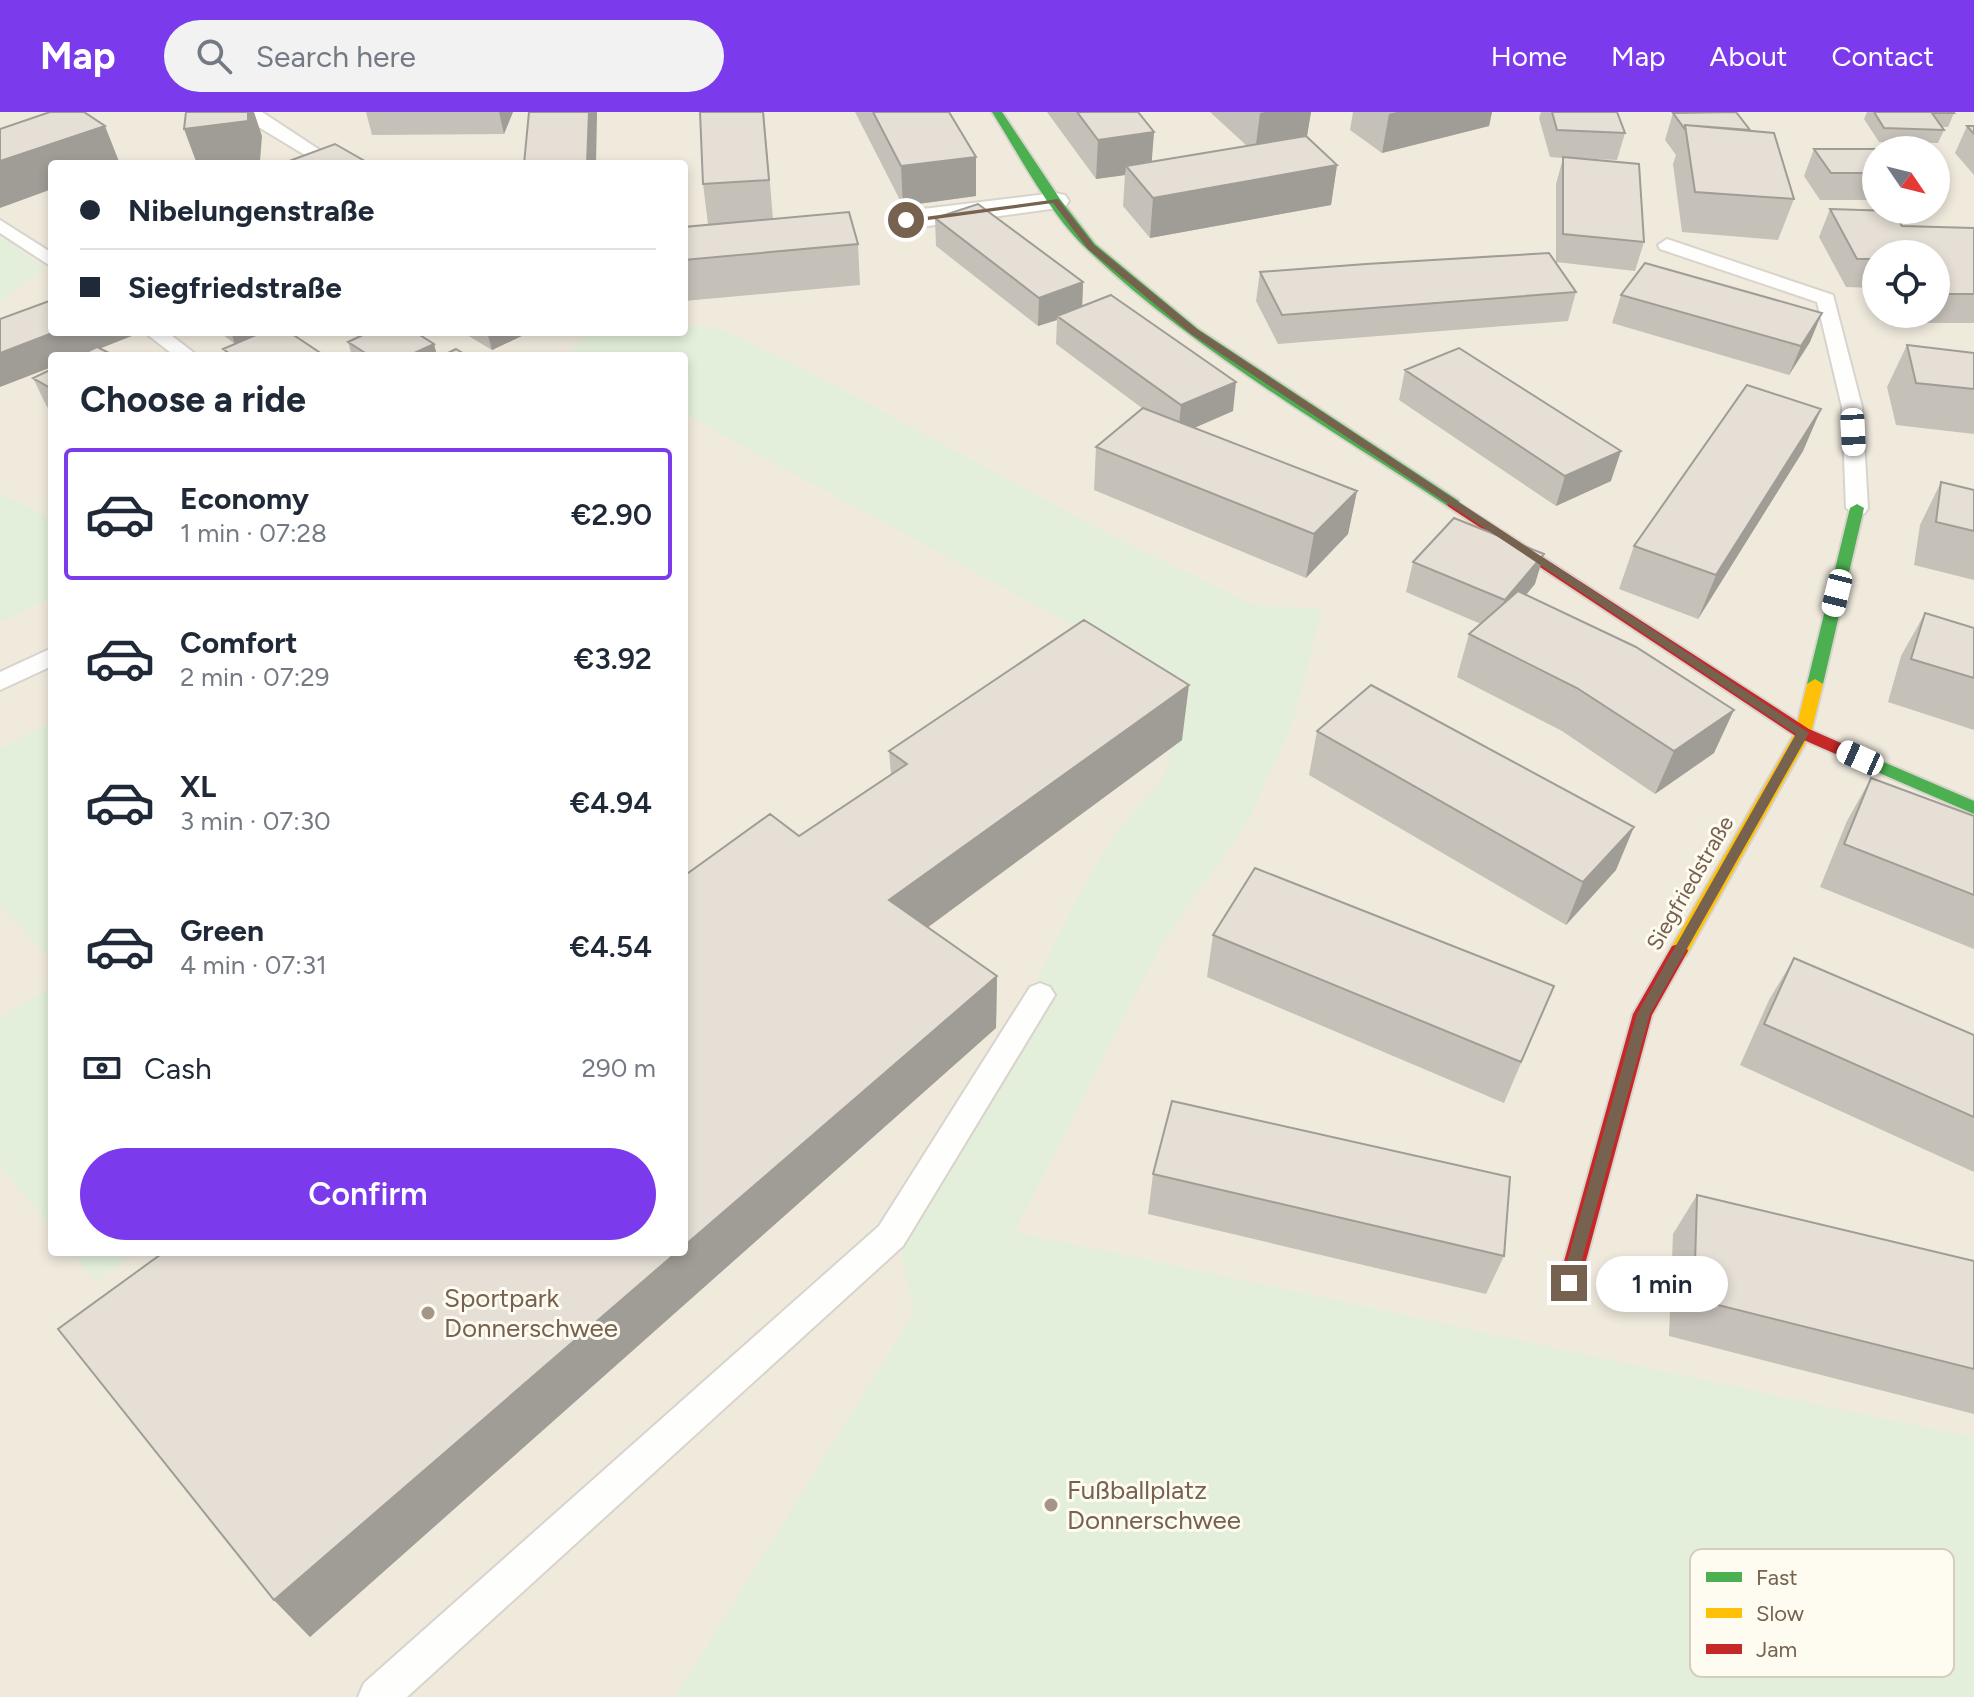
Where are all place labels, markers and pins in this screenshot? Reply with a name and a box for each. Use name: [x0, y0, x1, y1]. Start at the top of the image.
place label: Sportpark Donnerschwee: [444, 1282, 618, 1344]
marker: Sportpark Donnerschwee: [419, 1304, 437, 1322]
place label: Fußballplatz Donnerschwee: [1067, 1474, 1241, 1536]
marker: Fußballplatz Donnerschwee: [1042, 1496, 1060, 1514]

